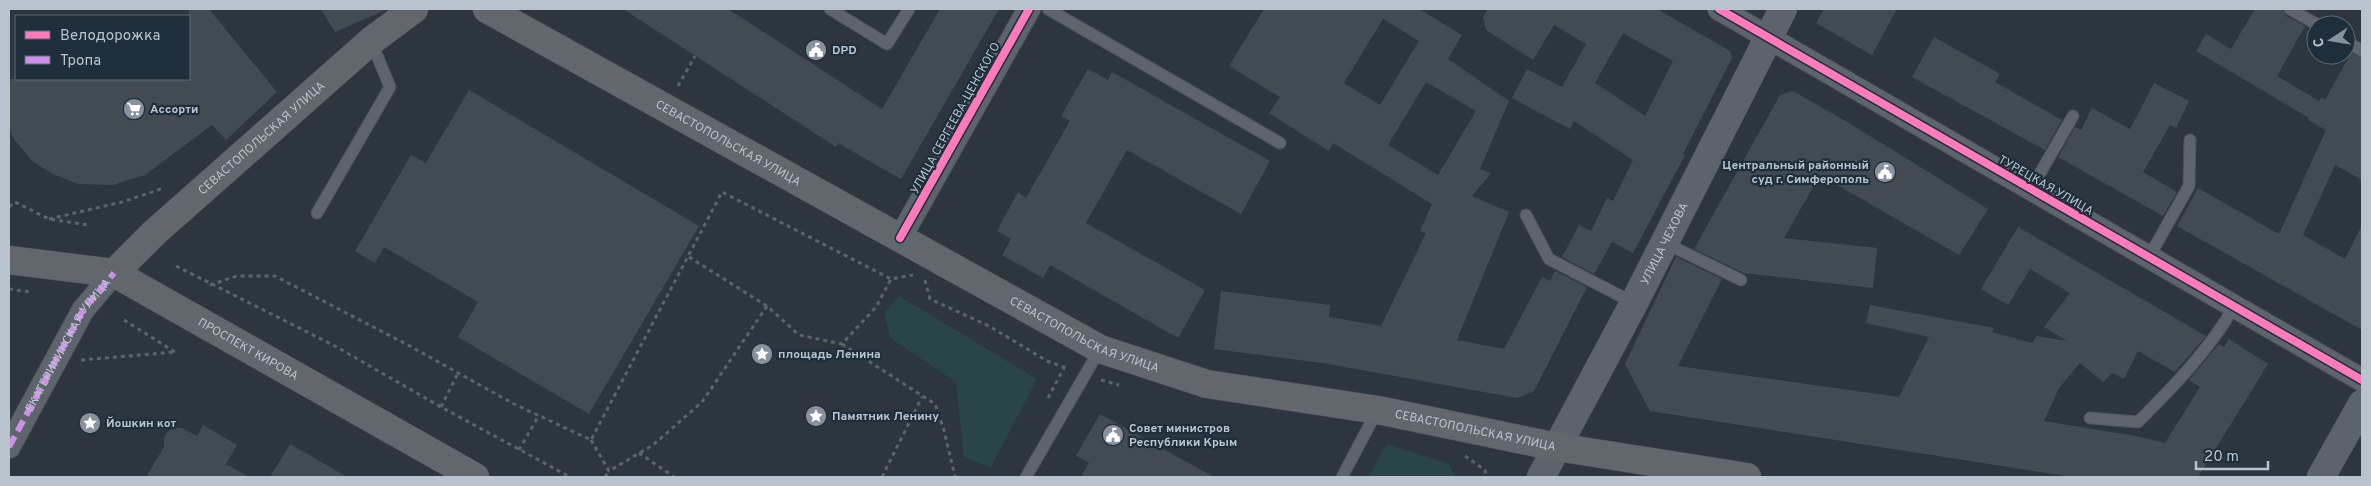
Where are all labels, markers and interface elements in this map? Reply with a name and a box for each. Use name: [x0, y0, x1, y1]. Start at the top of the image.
legend: [15, 15, 190, 80]
north arrow: [2306, 15, 2356, 65]
text: Велодорожка: [60, 27, 160, 46]
text: С: [2310, 36, 2329, 49]
public building icon: DPD: [804, 38, 828, 62]
street label: УЛИЦА СЕРГЕЕВА-ЦЕНСКОГО: [907, 40, 1004, 197]
place label: DPD: [832, 43, 857, 59]
text: Тропа: [60, 52, 101, 71]
street label: СЕВАСТОПОЛЬСКАЯ УЛИЦА: [195, 78, 329, 199]
supermarket icon: Ассорти: [122, 97, 146, 121]
street label: СЕВАСТОПОЛЬСКАЯ УЛИЦА: [652, 97, 804, 191]
place label: Ассорти: [150, 102, 198, 118]
street label: ТУРЕЦКАЯ УЛИЦА: [1995, 152, 2096, 220]
place label: Центральный районный суд г. Симферополь: [1722, 158, 1869, 188]
public building icon: Центральный районный суд г. Симферополь: [1873, 160, 1897, 184]
street label: УЛИЦА ЧЕХОВА: [1637, 200, 1693, 288]
street label: ЕКАТЕРИНИНСКАЯ УЛИЦА: [22, 275, 115, 415]
street label: СЕВАСТОПОЛЬСКАЯ УЛИЦА: [1006, 293, 1161, 377]
street label: ПРОСПЕКТ КИРОВА: [195, 315, 301, 385]
place icon: площадь Ленина: [750, 342, 774, 366]
place label: площадь Ленина: [778, 347, 881, 363]
place icon: Памятник Ленину: [804, 404, 828, 428]
street label: СЕВАСТОПОЛЬСКАЯ УЛИЦА: [1393, 407, 1557, 456]
place label: Памятник Ленину: [832, 409, 939, 425]
place icon: Йошкин кот: [78, 411, 102, 435]
place label: Йошкин кот: [106, 416, 177, 432]
place label: Совет министров Республики Крым: [1129, 421, 1237, 451]
public building icon: Совет министров Республики Крым: [1101, 423, 1125, 447]
scale bar: [2196, 438, 2268, 470]
text: 20 m: [2204, 448, 2239, 467]

